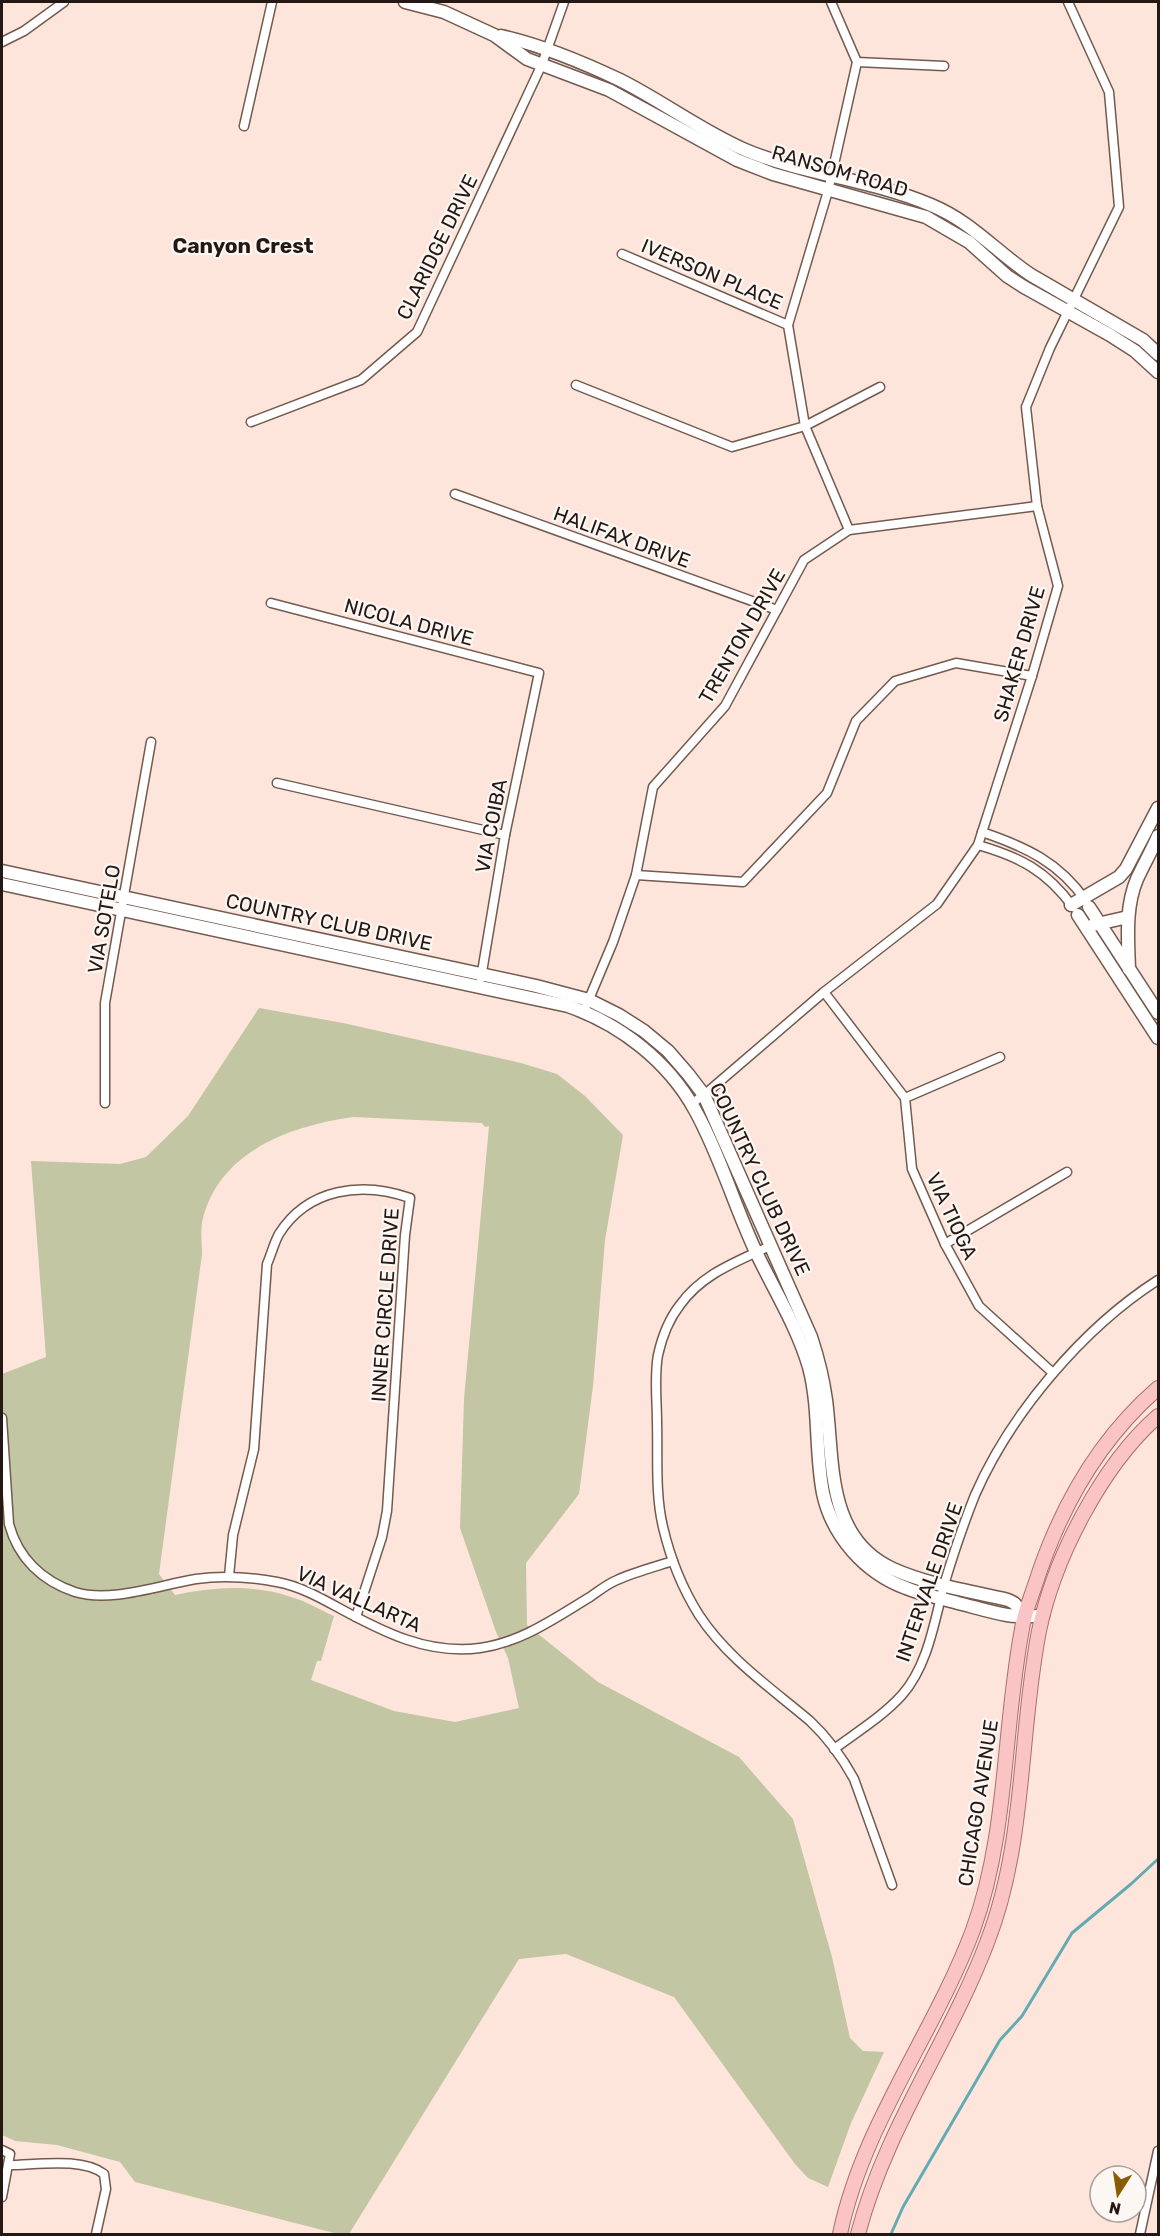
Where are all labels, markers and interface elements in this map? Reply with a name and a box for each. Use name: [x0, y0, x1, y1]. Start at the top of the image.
street label: RANSOM ROAD: [769, 140, 911, 202]
street label: CLARIDGE DRIVE: [391, 170, 483, 324]
district label: Canyon Crest: [172, 233, 314, 258]
street label: IVERSON PLACE: [638, 233, 786, 315]
street label: HALIFAX DRIVE: [550, 501, 694, 573]
street label: TRENTON DRIVE: [694, 564, 790, 708]
street label: SHAKER DRIVE: [988, 583, 1050, 725]
street label: NICOLA DRIVE: [342, 593, 476, 651]
street label: VIA COIBA: [470, 777, 512, 875]
street label: VIA SOTELO: [83, 863, 125, 975]
street label: COUNTRY CLUB DRIVE: [224, 888, 434, 956]
street label: COUNTRY CLUB DRIVE: [705, 1079, 815, 1279]
street label: VIA TIOGA: [921, 1169, 983, 1263]
street label: INNER CIRCLE DRIVE: [366, 1207, 404, 1403]
street label: INTERVALE DRIVE: [890, 1499, 968, 1665]
street label: VIA VALLARTA: [293, 1561, 425, 1637]
street label: CHICAGO AVENUE: [953, 1718, 1003, 1888]
north arrow: [1088, 2164, 1148, 2224]
text: N: [1107, 2198, 1123, 2219]

